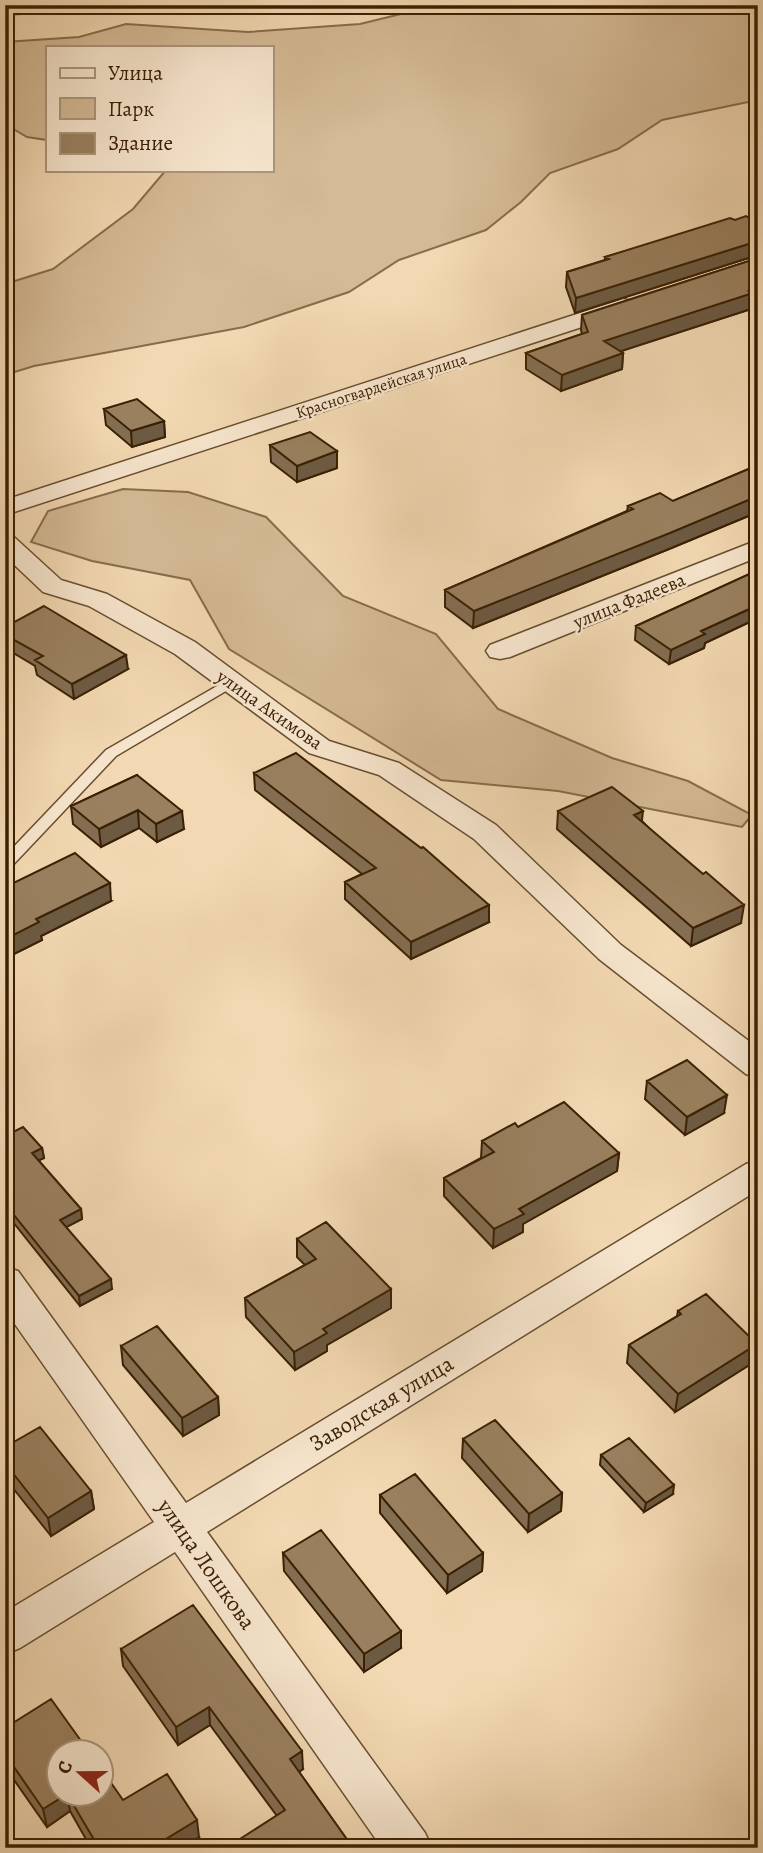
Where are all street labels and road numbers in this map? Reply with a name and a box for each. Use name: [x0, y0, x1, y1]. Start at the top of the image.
street label: Красногвардейская улица: [293, 348, 470, 424]
street label: улица Фадеева: [568, 567, 690, 636]
street label: улица Акимова: [210, 663, 328, 756]
street label: Заводская улица: [303, 1348, 459, 1459]
street label: улица Лошкова: [149, 1492, 263, 1636]

